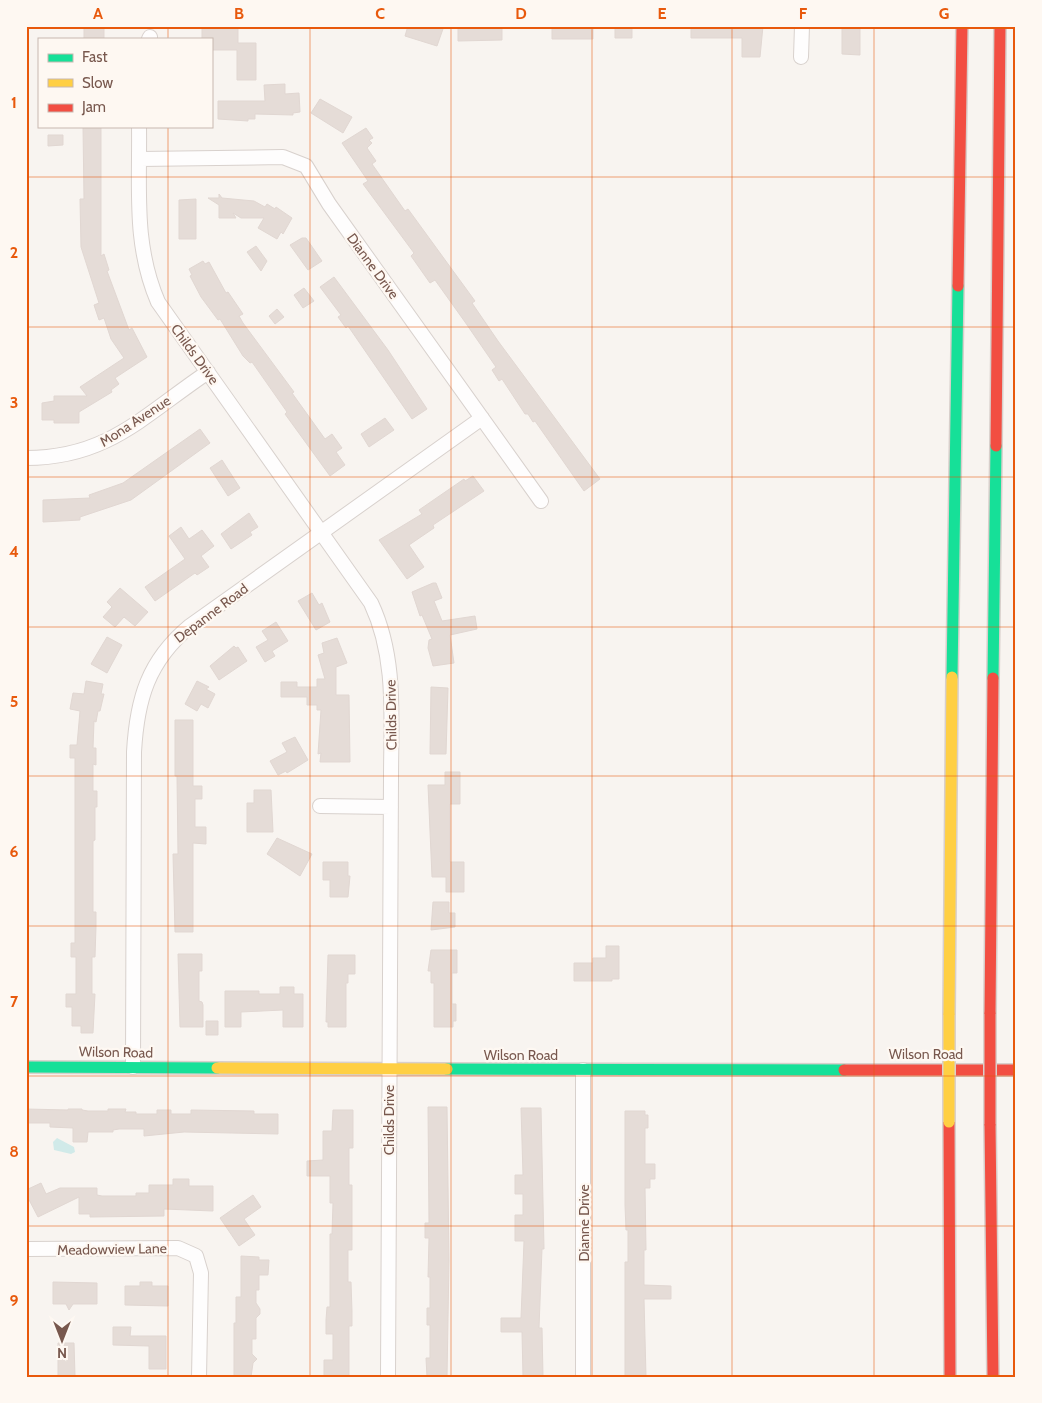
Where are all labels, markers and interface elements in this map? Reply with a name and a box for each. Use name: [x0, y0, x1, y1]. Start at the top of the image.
text: A: [93, 4, 103, 23]
text: B: [234, 4, 244, 23]
text: C: [375, 4, 385, 23]
text: D: [515, 4, 527, 23]
text: E: [657, 4, 667, 23]
text: F: [799, 4, 808, 23]
text: G: [939, 4, 949, 23]
legend: [38, 38, 212, 128]
text: Fast: [82, 48, 107, 66]
text: Slow: [82, 74, 113, 92]
text: 1: [11, 93, 17, 112]
text: Jam: [81, 98, 106, 116]
street label: Dianne Drive: [343, 230, 403, 302]
text: 2: [10, 243, 18, 262]
street label: Childs Drive: [167, 320, 223, 388]
street label: Mona Avenue: [96, 391, 174, 451]
text: 3: [10, 393, 18, 412]
text: 4: [9, 542, 19, 561]
street label: Depanne Road: [170, 579, 252, 647]
street label: Childs Drive: [381, 680, 401, 750]
text: 5: [10, 692, 18, 711]
text: 6: [10, 842, 19, 861]
text: 7: [10, 992, 19, 1011]
street label: Wilson Road: [79, 1042, 153, 1062]
street label: Wilson Road: [889, 1045, 963, 1063]
street label: Wilson Road: [484, 1046, 558, 1064]
street label: Childs Drive: [380, 1085, 398, 1155]
text: 8: [9, 1142, 19, 1161]
street label: Dianne Drive: [575, 1184, 593, 1262]
street label: Meadowview Lane: [57, 1239, 167, 1259]
text: 9: [10, 1291, 19, 1310]
north arrow: [38, 1316, 88, 1366]
text: N: [57, 1344, 67, 1362]

